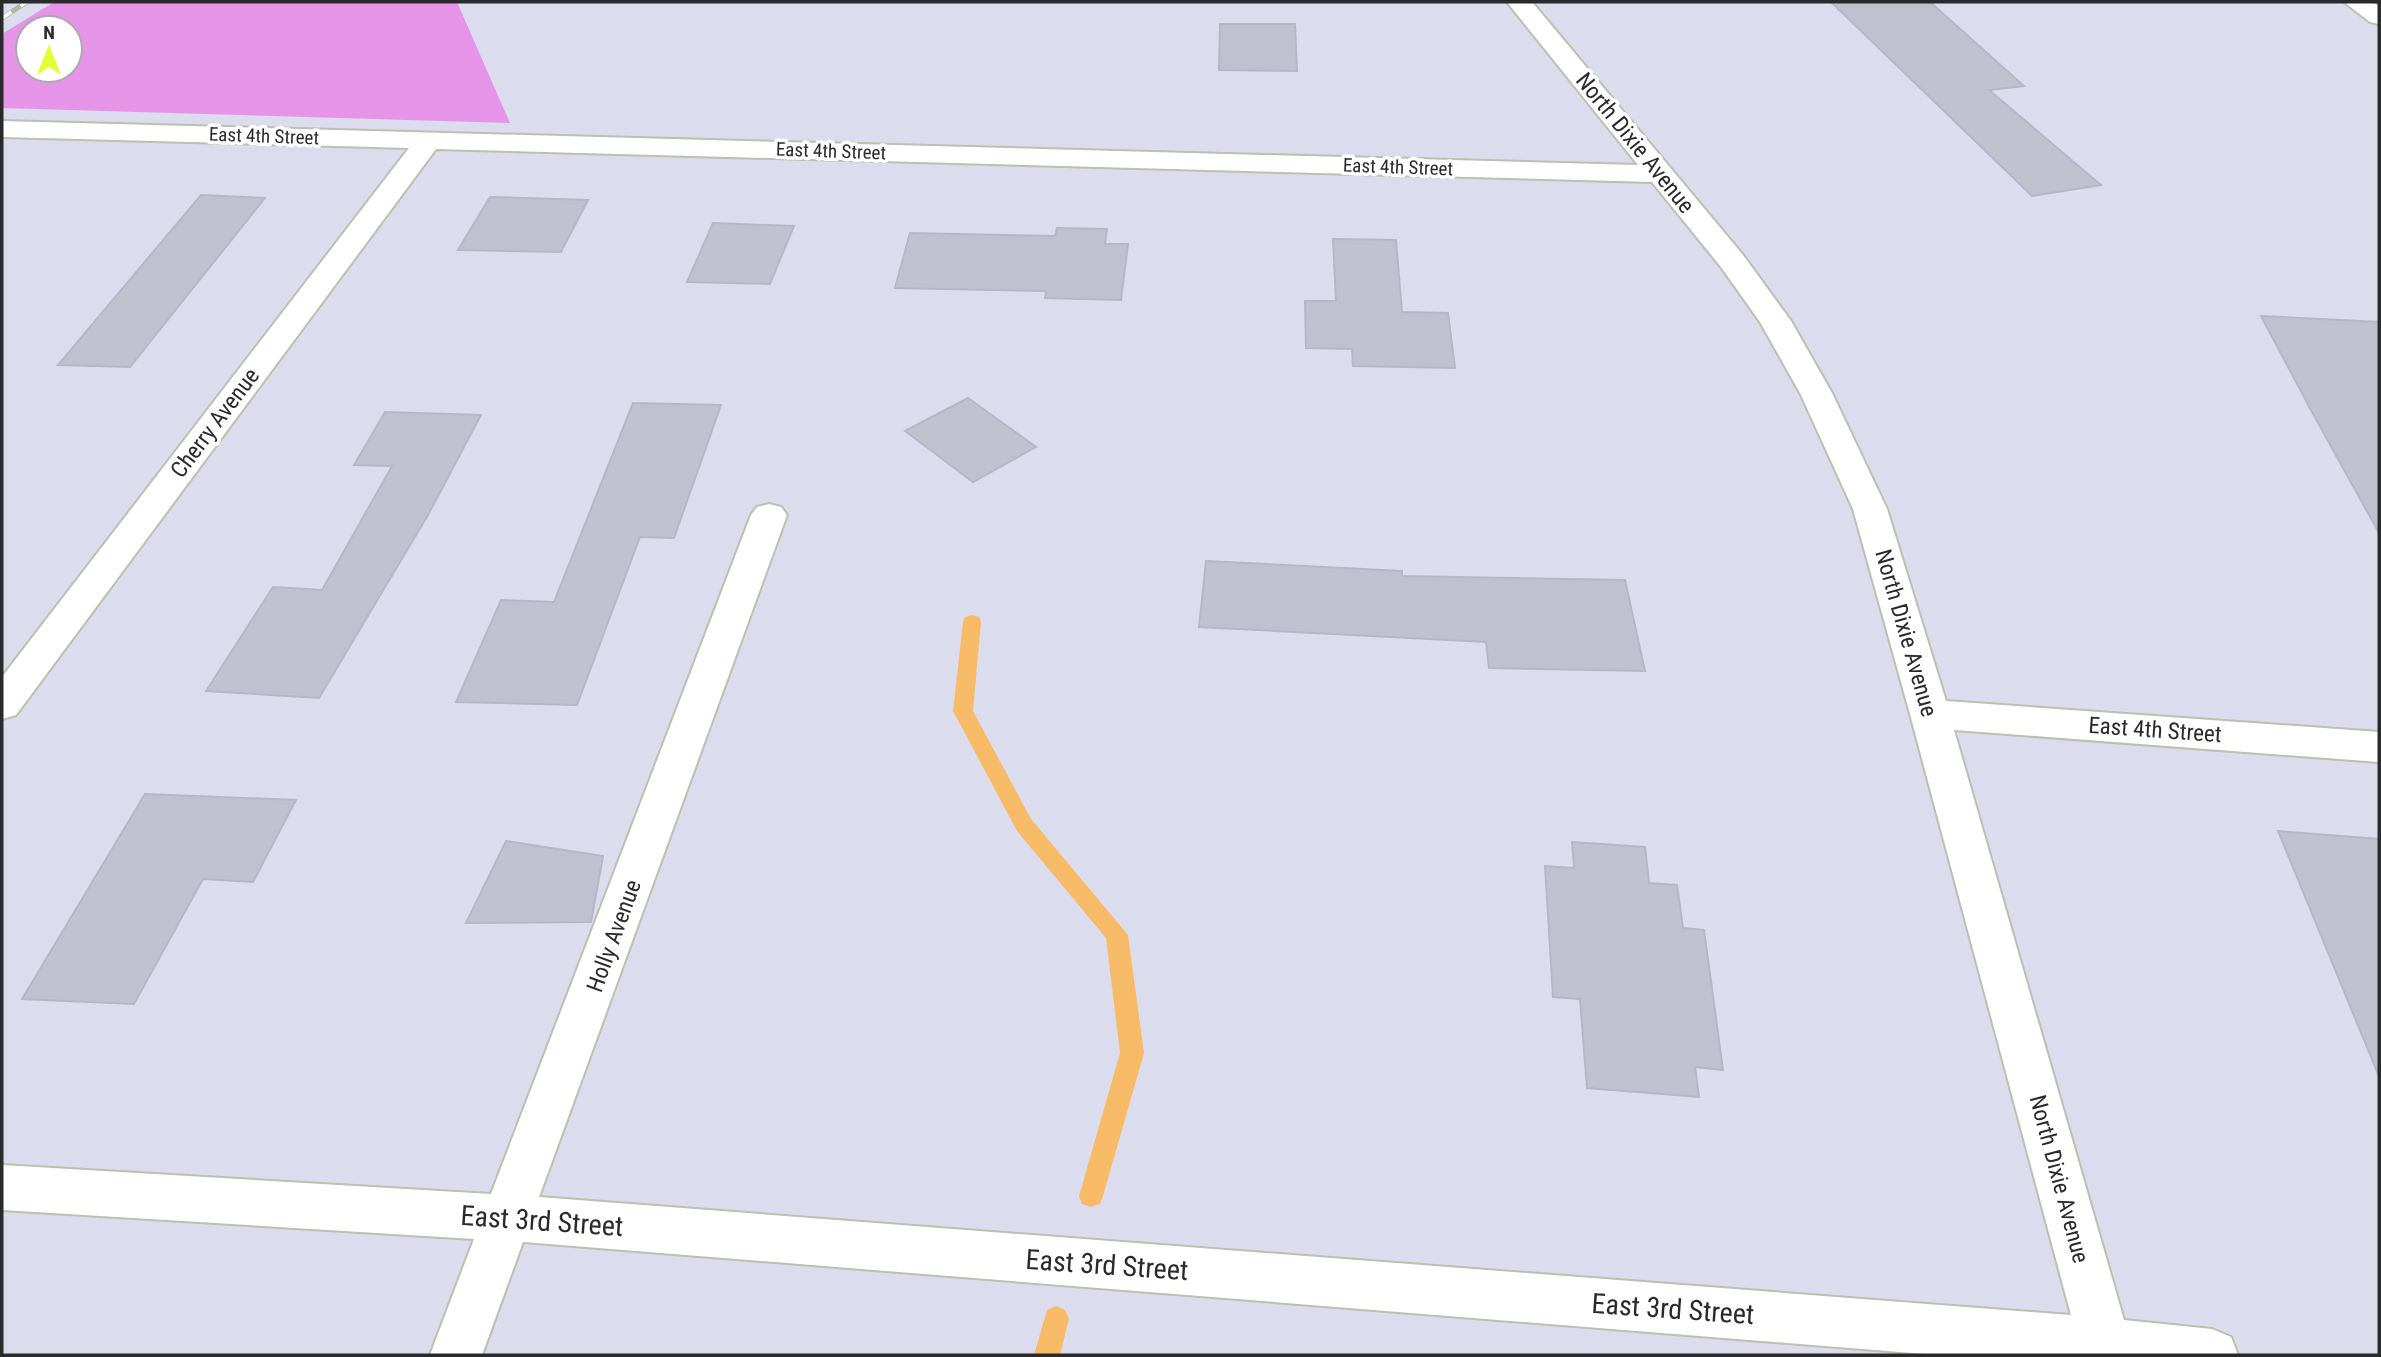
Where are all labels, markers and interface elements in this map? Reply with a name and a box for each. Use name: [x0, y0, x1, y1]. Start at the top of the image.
north arrow: [14, 14, 84, 84]
text: N: [43, 21, 55, 44]
street label: North Dixie Avenue: [1570, 67, 1700, 219]
street label: East 4th Street: [208, 123, 320, 149]
street label: East 4th Street: [775, 138, 887, 164]
street label: East 4th Street: [1342, 154, 1454, 180]
street label: Cherry Avenue: [165, 363, 265, 483]
street label: North Dixie Avenue: [1869, 546, 1943, 720]
street label: East 4th Street: [2087, 712, 2223, 748]
street label: Holly Avenue: [581, 876, 647, 996]
street label: North Dixie Avenue: [2024, 1092, 2094, 1266]
street label: East 3rd Street: [460, 1199, 624, 1243]
street label: East 3rd Street: [1025, 1243, 1189, 1287]
street label: East 3rd Street: [1591, 1287, 1755, 1331]

